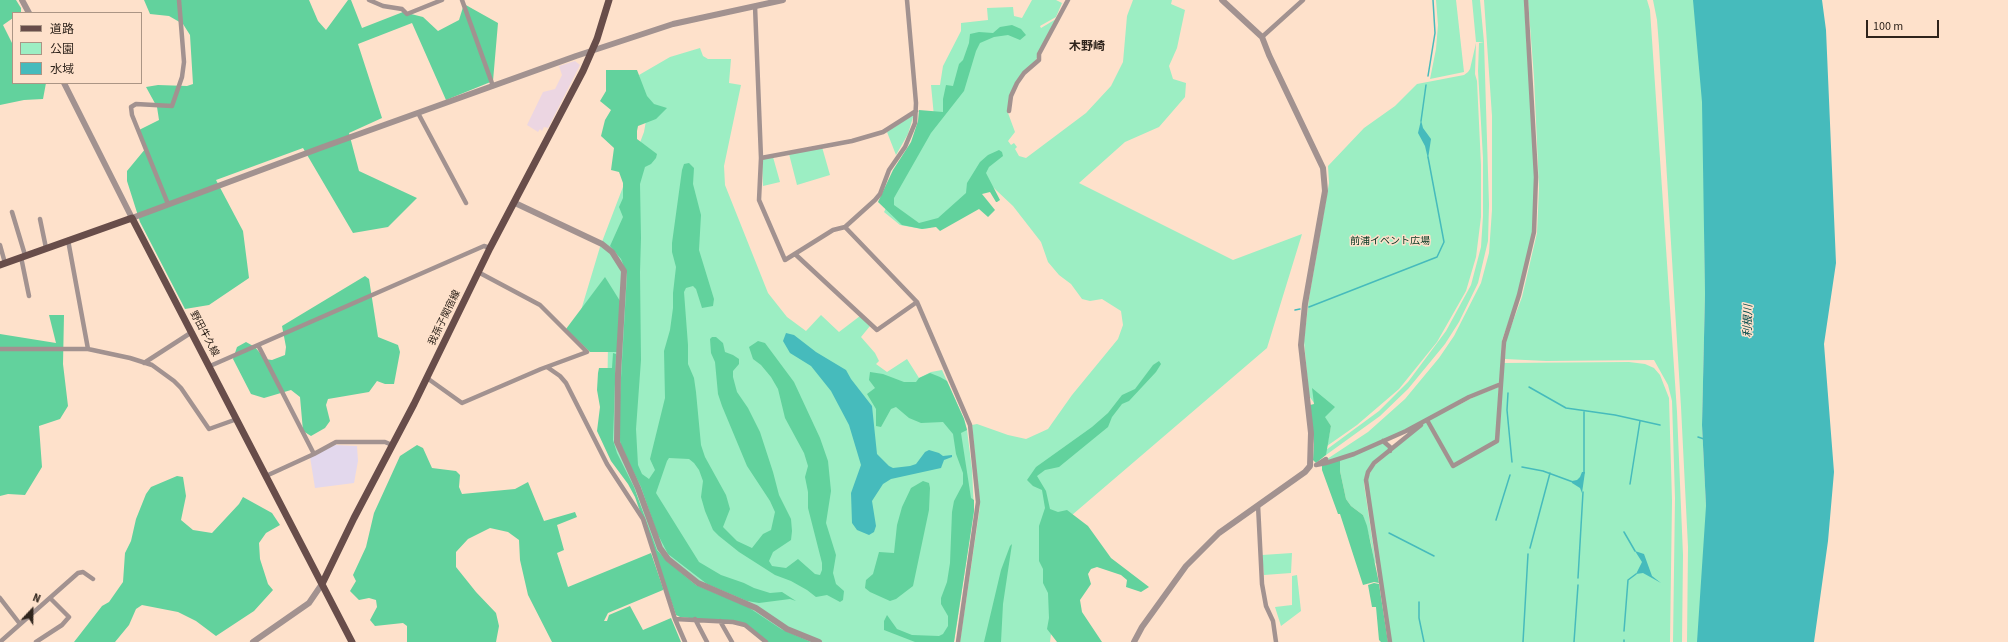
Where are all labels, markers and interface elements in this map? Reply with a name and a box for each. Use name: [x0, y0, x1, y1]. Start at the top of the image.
legend: [12, 12, 142, 84]
scale bar: [1868, 12, 1941, 38]
text: 100 m: [1873, 18, 1903, 35]
text: 道路: [50, 21, 74, 38]
district label: 木野崎: [1069, 40, 1105, 54]
text: 公園: [50, 41, 74, 58]
text: 水域: [50, 61, 74, 78]
park label: 前浦イベント広場: [1350, 236, 1430, 248]
street label: 我孫子関宿線: [426, 288, 464, 348]
water label: 利根川: [1742, 304, 1756, 338]
street label: 野田牛久線: [187, 309, 221, 359]
north arrow: [12, 590, 52, 630]
text: N: [30, 590, 43, 607]

